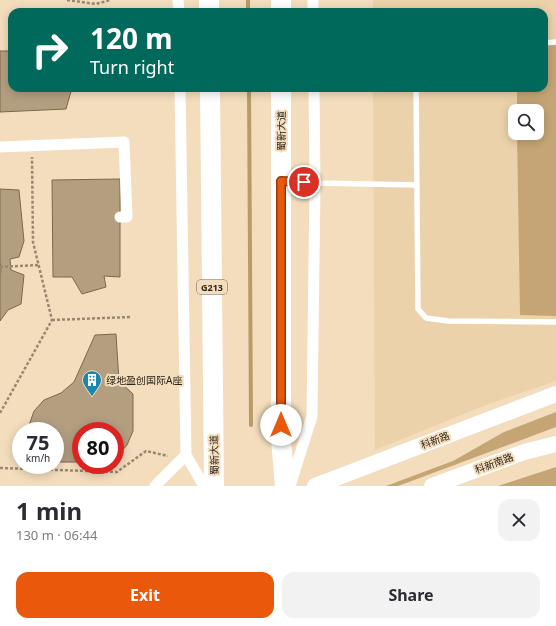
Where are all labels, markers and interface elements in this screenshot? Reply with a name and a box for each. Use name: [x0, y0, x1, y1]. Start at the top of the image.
text: 120 m: [90, 19, 173, 57]
icon: right: [24, 24, 76, 76]
text: Turn right: [90, 55, 174, 79]
map controls: [508, 104, 544, 140]
button: search: [508, 104, 544, 140]
street label: 蜀新大道: [274, 111, 288, 151]
pin: [287, 165, 321, 199]
icon: arrive: [293, 171, 315, 193]
road number: G213: [197, 280, 227, 294]
building icon: 绿地盈创国际A座: [81, 369, 103, 397]
place label: 绿地盈创国际A座: [106, 373, 182, 387]
position arrow: [260, 404, 302, 446]
speed limit sign: 80: [72, 422, 124, 474]
street label: 科新路: [418, 428, 452, 452]
text: 75: [27, 429, 49, 456]
street label: 蜀新大道: [207, 435, 221, 475]
street label: 科新南路: [473, 450, 515, 476]
text: km/h: [26, 451, 50, 465]
text: 1 min: [16, 494, 82, 527]
button: close: [498, 499, 540, 541]
text: 130 m · 06:44: [16, 526, 97, 544]
button: Exit: [16, 572, 274, 618]
button: Share: [282, 572, 540, 618]

